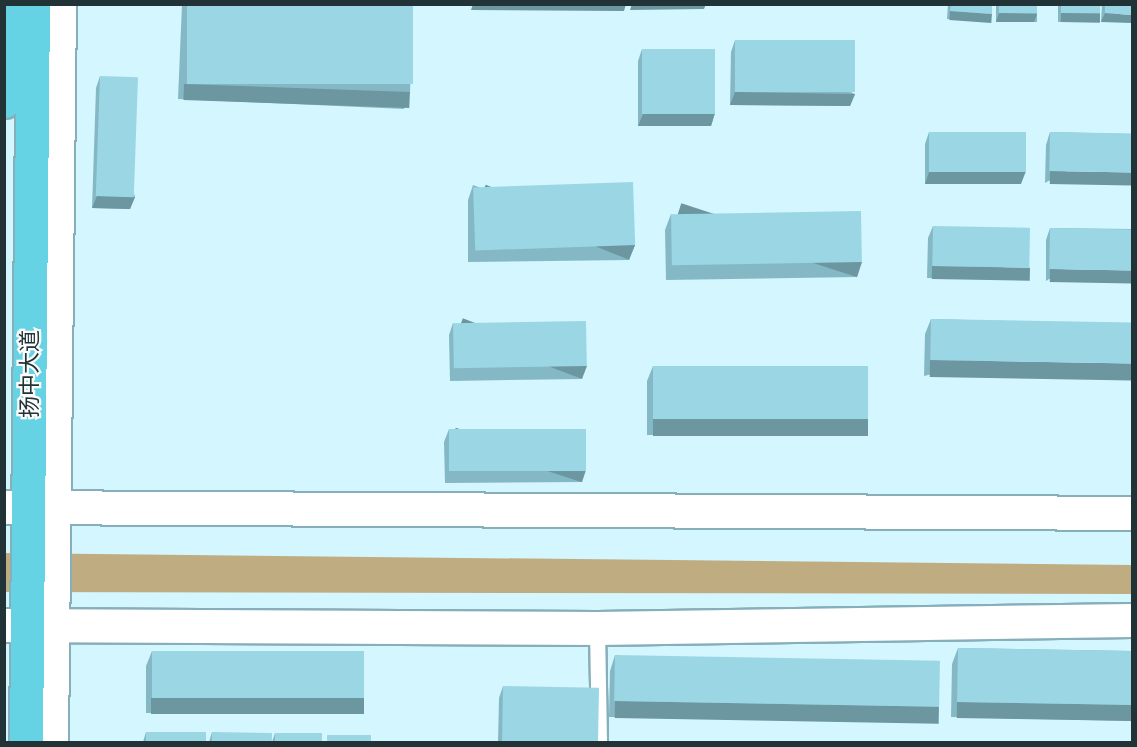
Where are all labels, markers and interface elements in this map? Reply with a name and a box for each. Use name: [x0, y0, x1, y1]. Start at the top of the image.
street label: 扬中大道: [17, 330, 43, 418]

